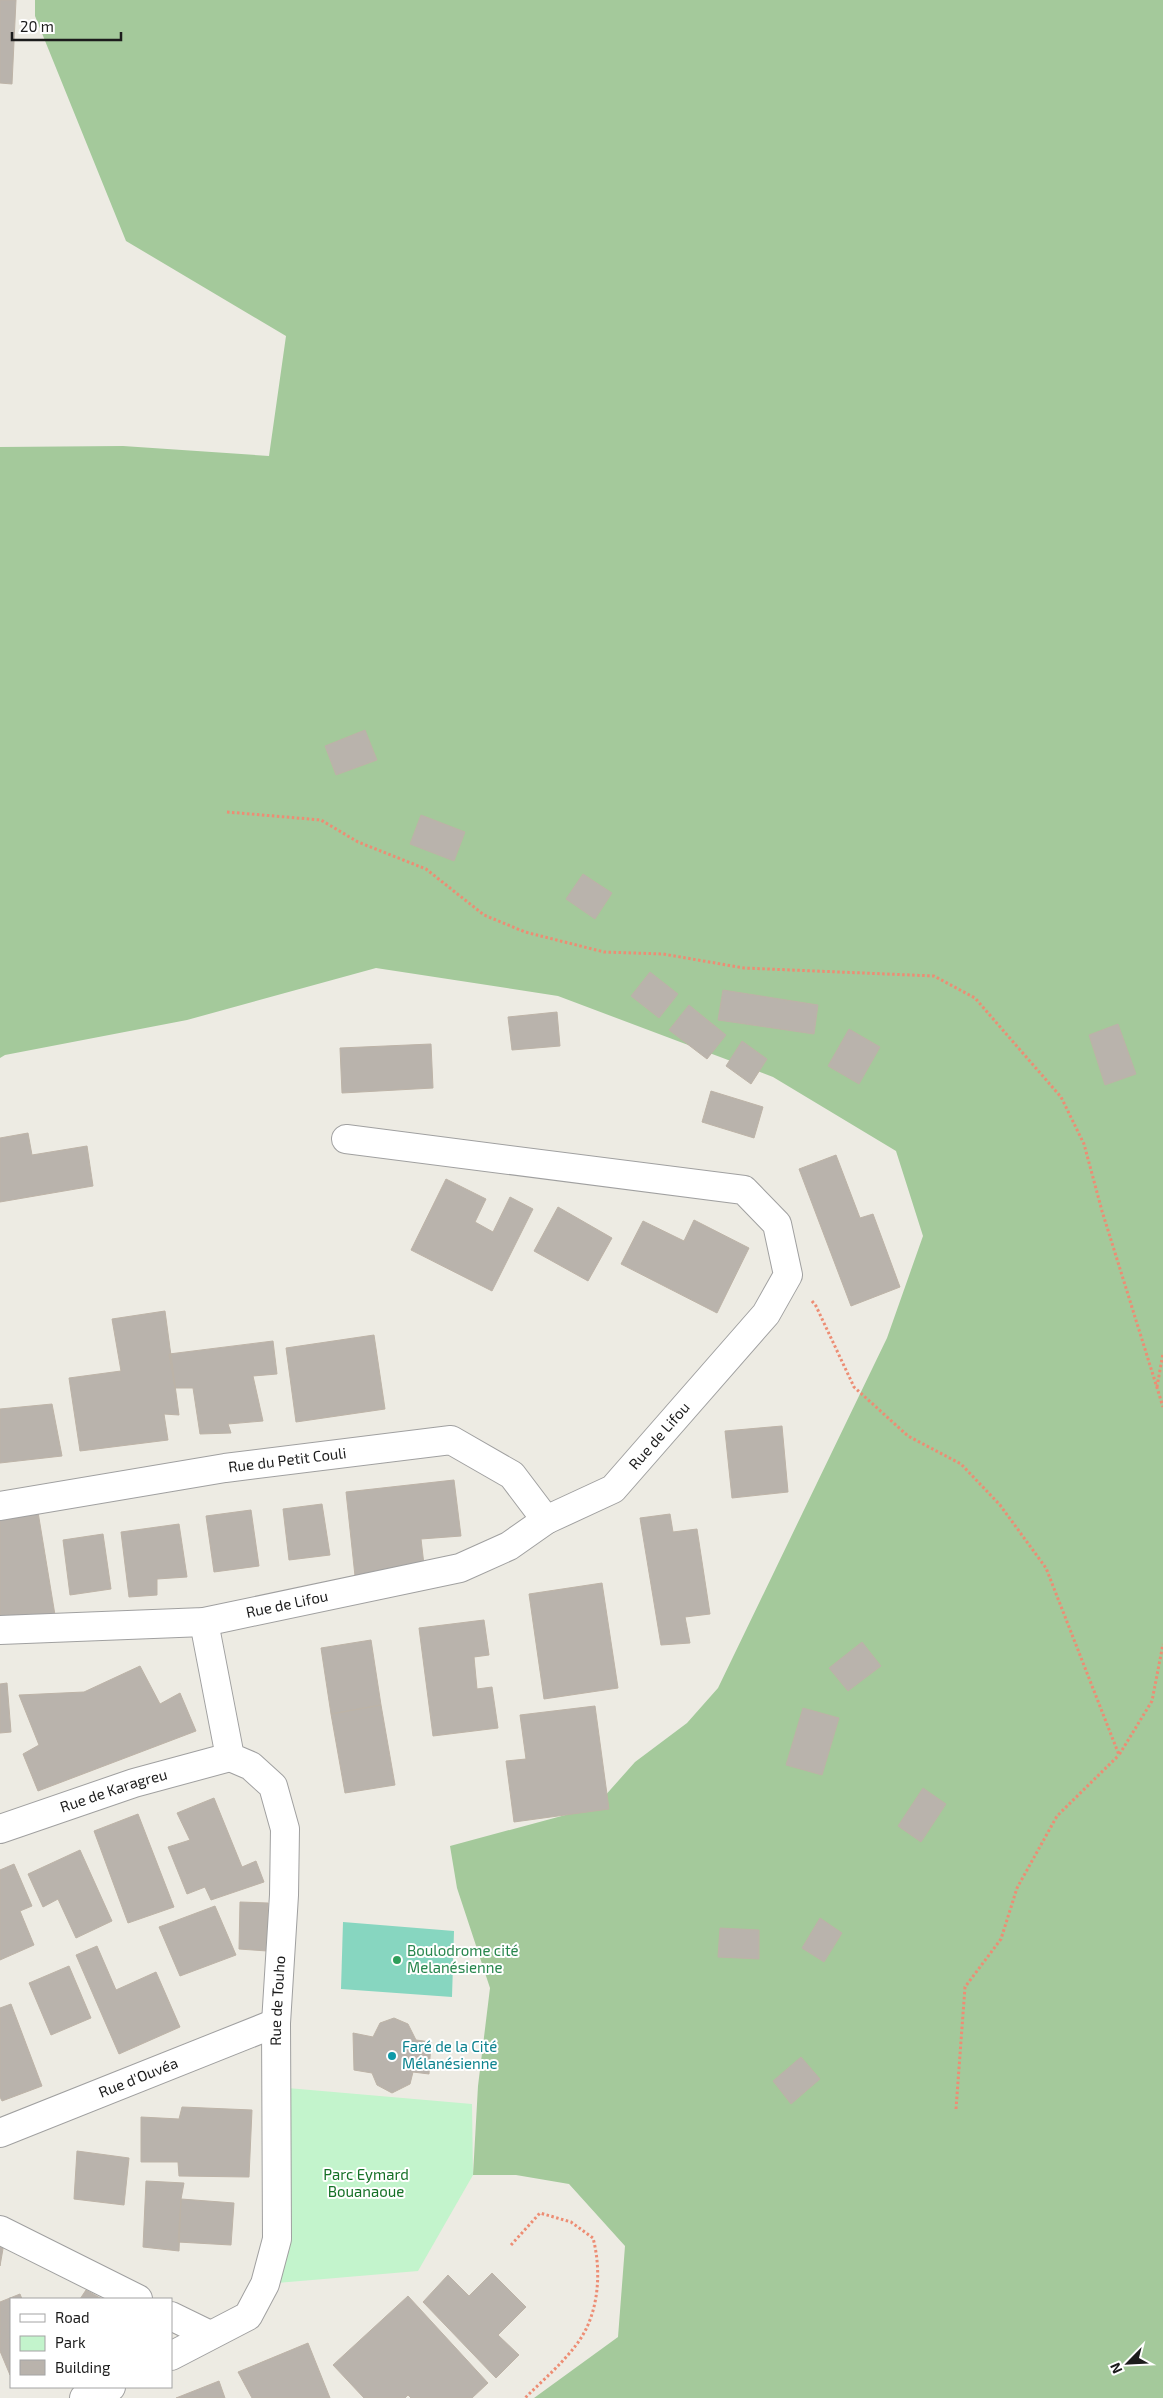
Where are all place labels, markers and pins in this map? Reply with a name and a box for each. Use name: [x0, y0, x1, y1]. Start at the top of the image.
place label: Boulodrome cité Melanésienne: [407, 1941, 519, 1976]
marker: Boulodrome cité Melanésienne: [391, 1954, 403, 1966]
place label: Faré de la Cité Mélanésienne: [402, 2037, 498, 2072]
marker: Faré de la Cité Mélanésienne: [386, 2050, 398, 2062]

